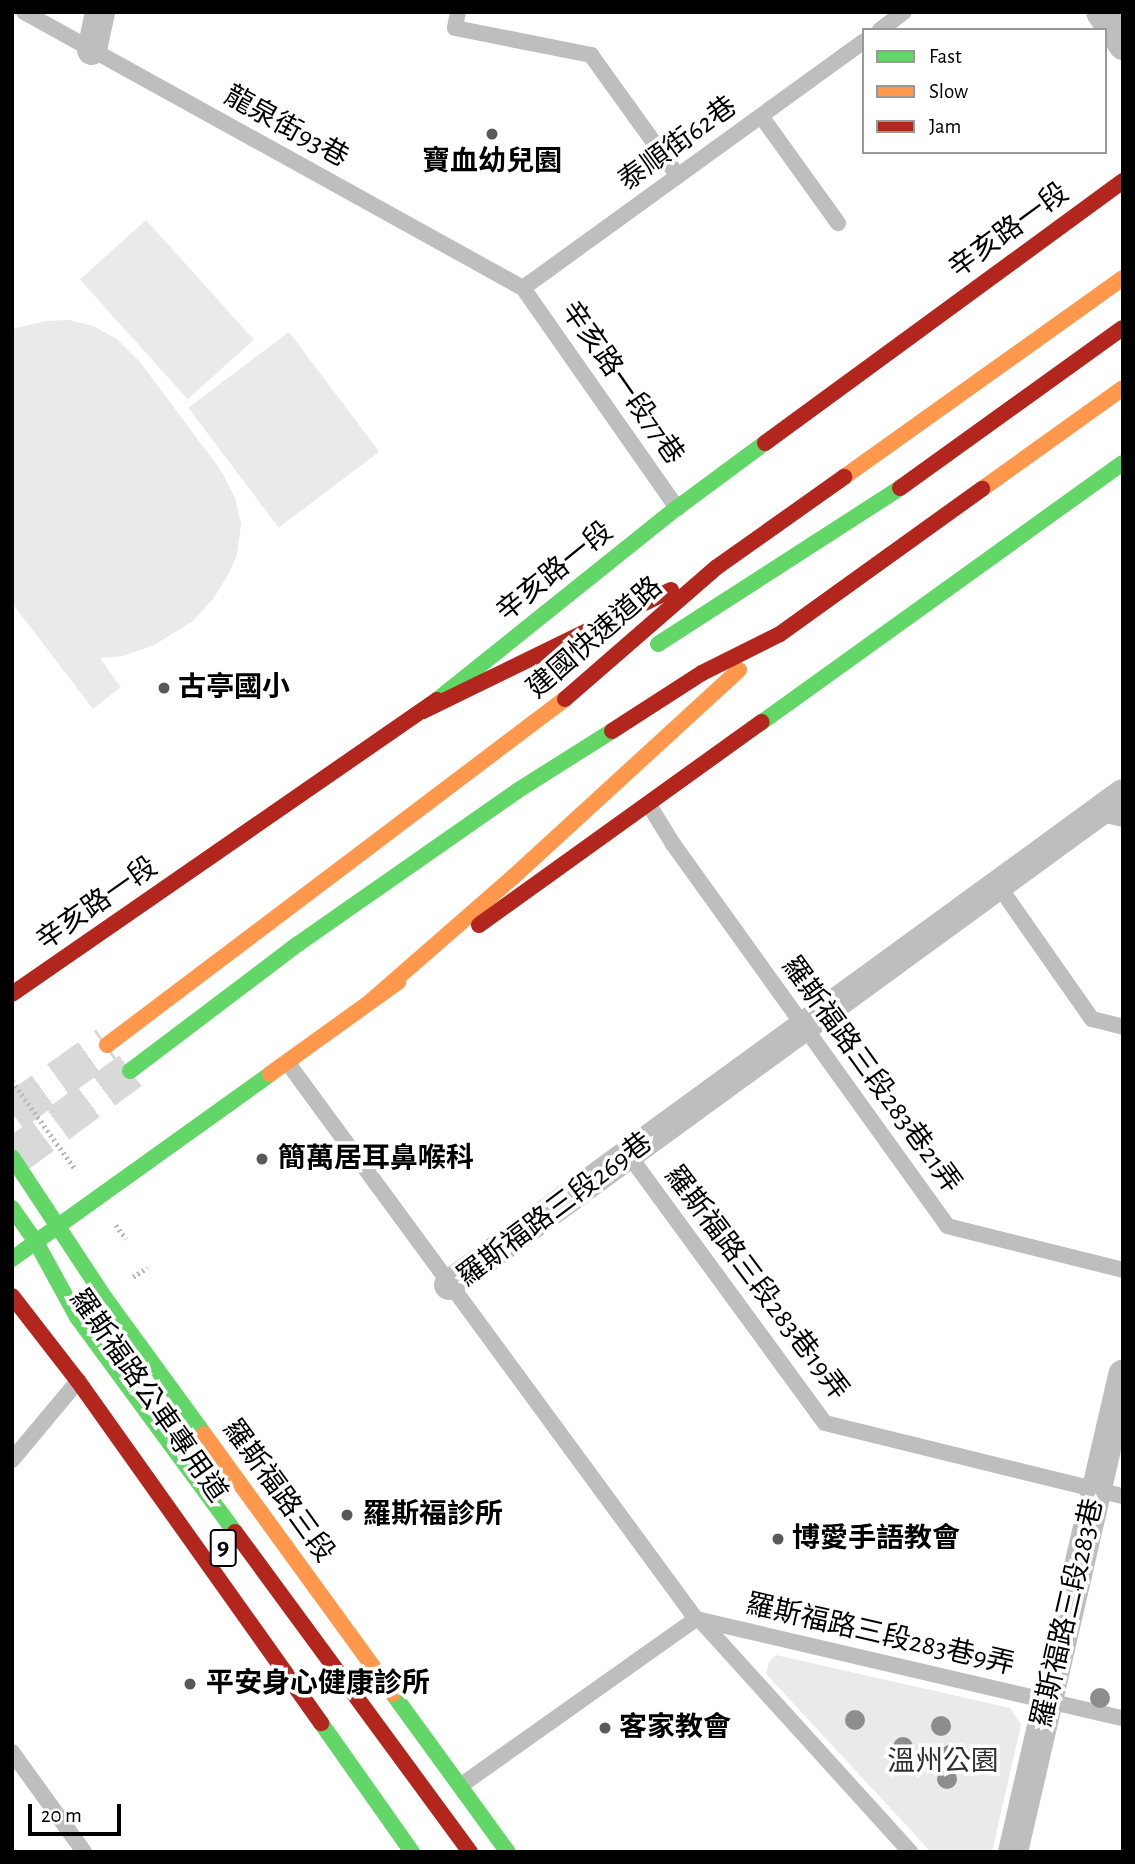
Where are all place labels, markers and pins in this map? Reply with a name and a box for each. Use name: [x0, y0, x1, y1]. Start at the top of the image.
marker: 寶血幼兒園: [484, 126, 500, 142]
place label: 寶血幼兒園: [422, 145, 562, 179]
place label: 古亭國小: [178, 671, 290, 705]
marker: 古亭國小: [156, 680, 172, 696]
place label: 簡萬居耳鼻喉科: [278, 1142, 474, 1176]
marker: 簡萬居耳鼻喉科: [252, 1149, 272, 1169]
place label: 羅斯福診所: [363, 1498, 503, 1532]
marker: 羅斯福診所: [337, 1505, 357, 1525]
place label: 博愛手語教會: [792, 1522, 960, 1556]
marker: 博愛手語教會: [770, 1531, 786, 1547]
place label: 平安身心健康診所: [206, 1667, 430, 1701]
marker: 平安身心健康診所: [180, 1674, 200, 1694]
place label: 客家教會: [619, 1711, 731, 1745]
marker: 客家教會: [597, 1720, 613, 1736]

